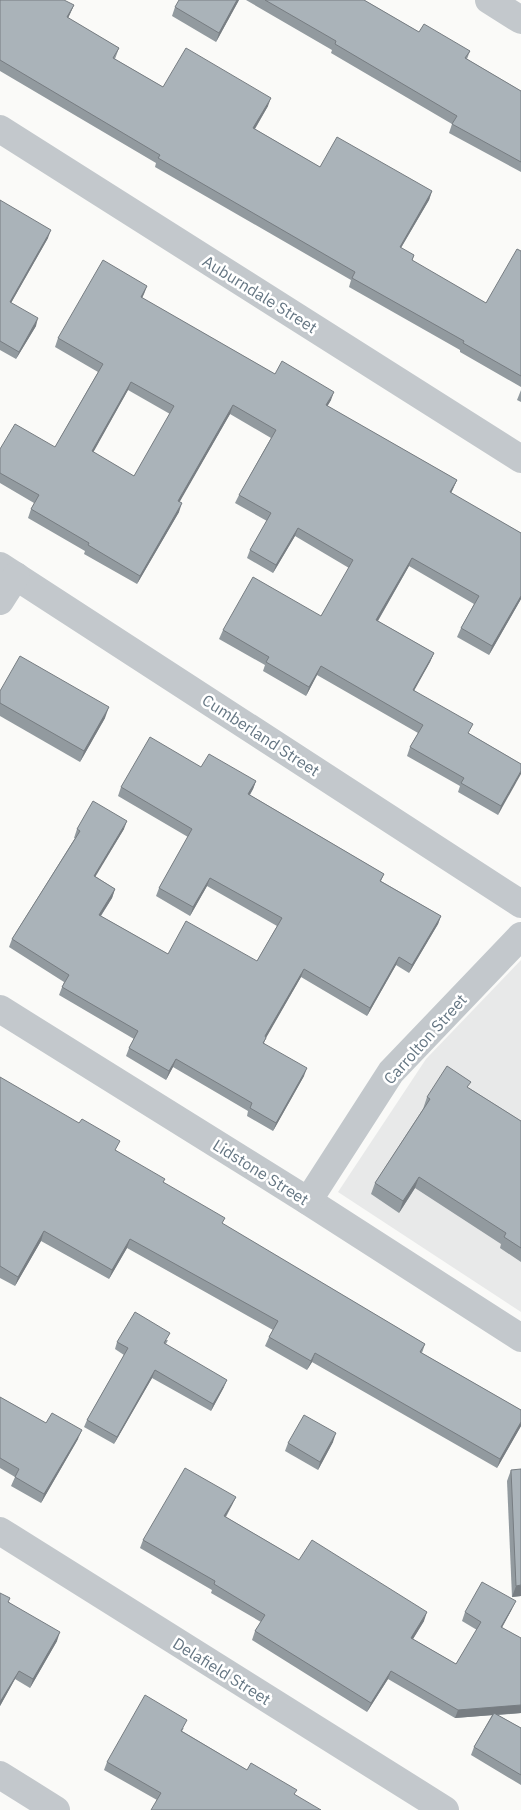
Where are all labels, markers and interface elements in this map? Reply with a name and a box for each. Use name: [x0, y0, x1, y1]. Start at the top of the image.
street label: Auburndale Street: [199, 251, 321, 337]
street label: Cumberland Street: [199, 690, 323, 780]
street label: Carrolton Street: [379, 990, 471, 1088]
street label: Lidstone Street: [209, 1135, 313, 1209]
street label: Delafield Street: [169, 1633, 275, 1709]

